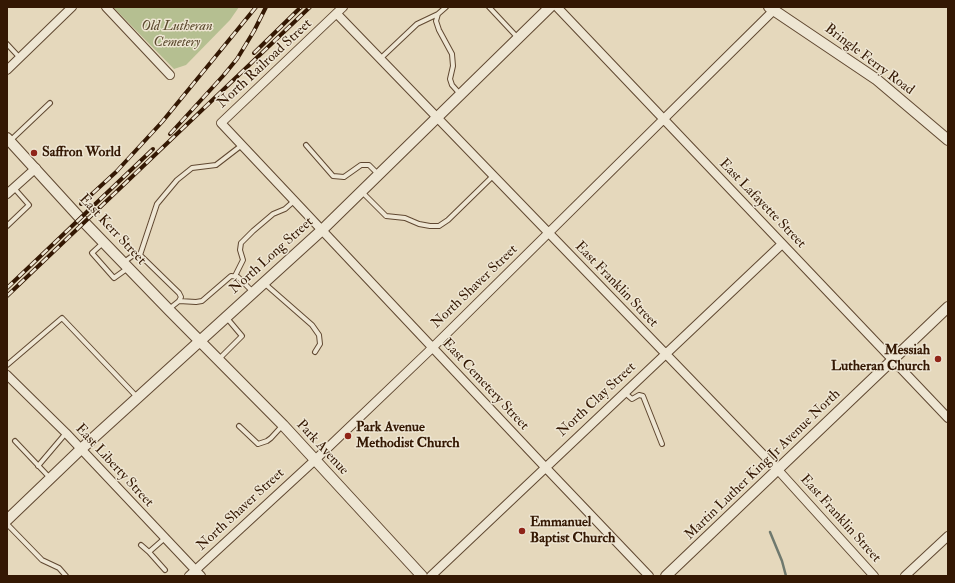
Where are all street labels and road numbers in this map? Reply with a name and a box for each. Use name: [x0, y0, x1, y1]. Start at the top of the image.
street label: North Railroad Street: [214, 16, 316, 112]
street label: Bringle Ferry Road: [821, 21, 917, 99]
street label: East Lafayette Street: [715, 156, 809, 252]
street label: East Kerr Street: [75, 191, 149, 269]
street label: North Long Street: [227, 214, 317, 298]
street label: East Franklin Street: [571, 239, 661, 331]
street label: North Shaver Street: [428, 242, 522, 332]
street label: East Cemetery Street: [438, 336, 532, 434]
street label: North Clay Street: [554, 359, 640, 441]
street label: Martin Luther King Jr Avenue North: [682, 386, 844, 544]
street label: Park Avenue: [292, 417, 352, 479]
street label: East Liberty Street: [71, 421, 157, 511]
street label: North Shaver Street: [194, 465, 288, 555]
street label: East Franklin Street: [796, 472, 884, 566]

